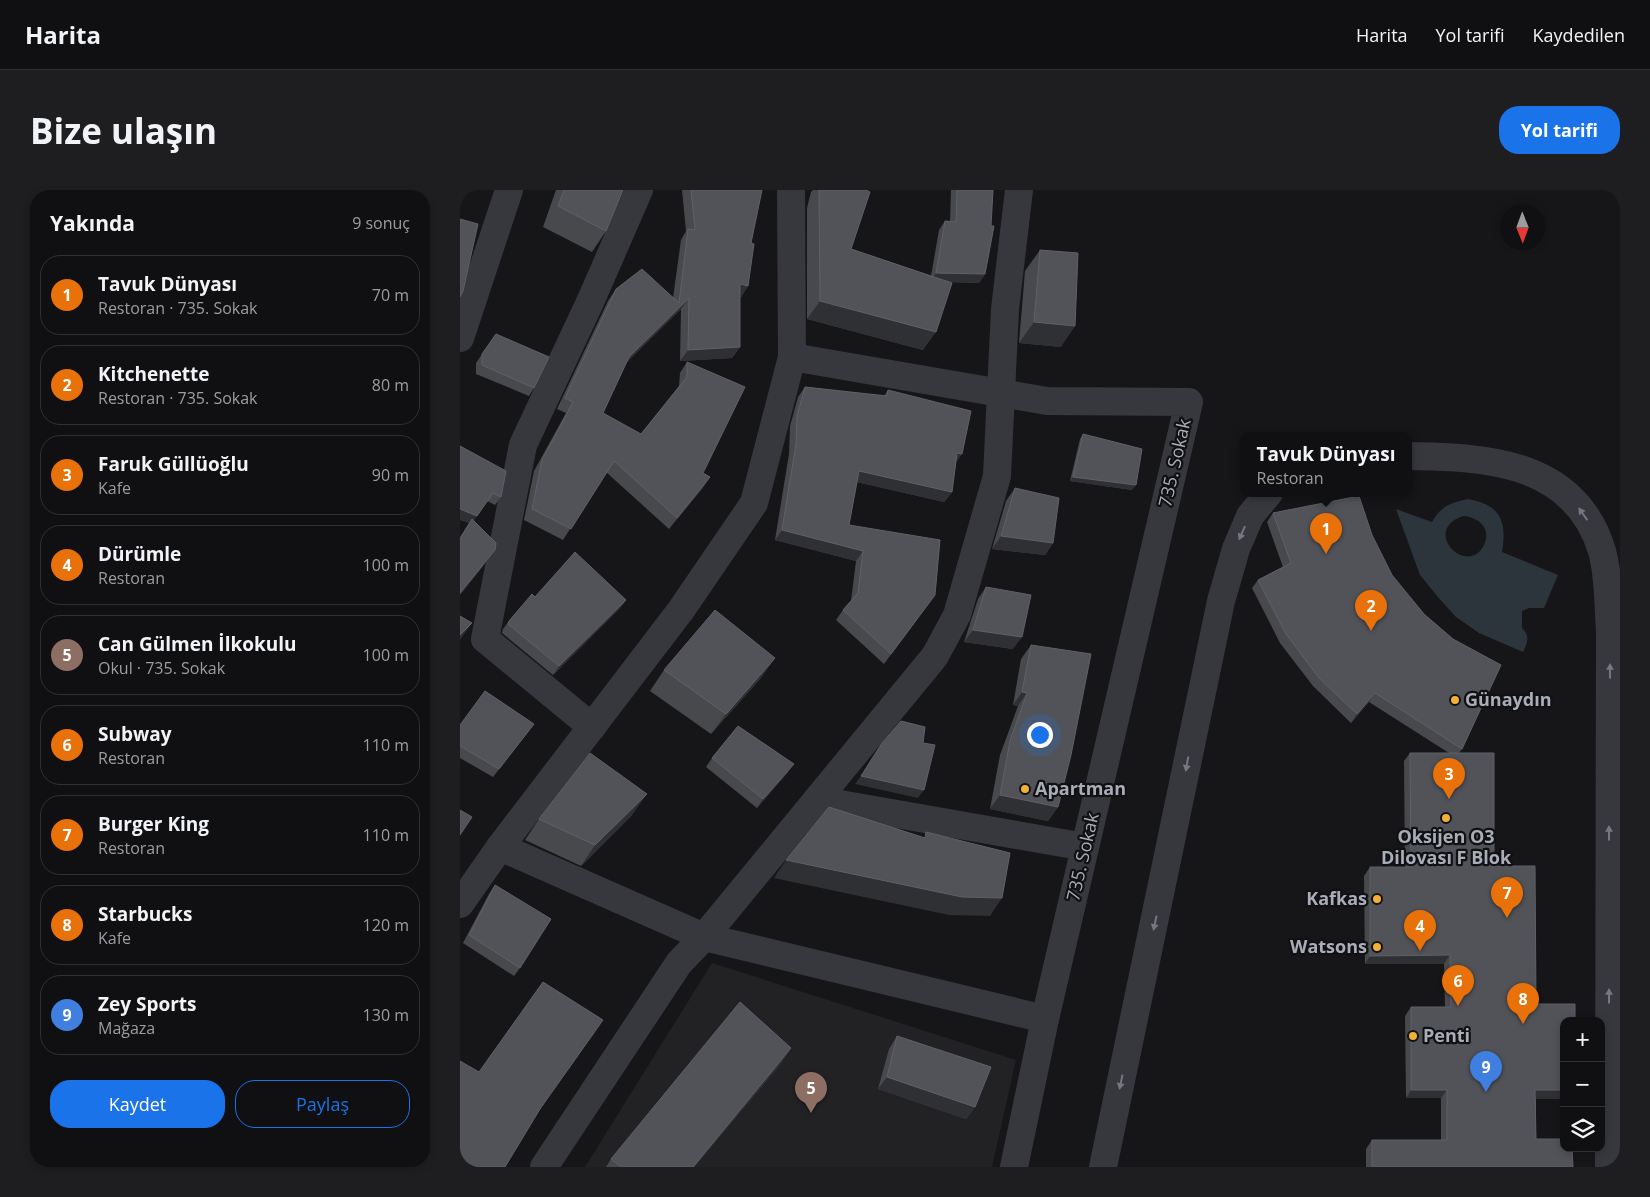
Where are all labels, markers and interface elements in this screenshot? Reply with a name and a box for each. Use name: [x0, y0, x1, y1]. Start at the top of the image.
text: Harita: [25, 18, 101, 51]
text: Harita: [1356, 23, 1408, 47]
text: Yol tarifi: [1436, 23, 1505, 47]
text: Kaydedilen: [1533, 23, 1625, 47]
button: Yol tarifi: [1499, 106, 1620, 154]
text: Bize ulaşın: [30, 107, 217, 154]
north arrow: [1500, 205, 1545, 250]
text: Yakında: [50, 209, 135, 237]
text: 9 sonuç: [352, 212, 410, 234]
text: Tavuk Dünyası: [98, 271, 237, 297]
text: 1: [62, 284, 72, 306]
text: 70 m: [372, 284, 409, 306]
text: Restoran · 735. Sokak: [98, 297, 257, 319]
text: Kitchenette: [98, 361, 210, 387]
text: 2: [62, 374, 72, 396]
text: 80 m: [372, 374, 409, 396]
text: Restoran · 735. Sokak: [98, 387, 257, 409]
street label: 735. Sokak: [1152, 416, 1196, 509]
popup: [1240, 432, 1412, 497]
text: Tavuk Dünyası: [1256, 441, 1396, 467]
text: Faruk Güllüoğlu: [98, 451, 249, 477]
text: 3: [62, 464, 72, 486]
text: 90 m: [372, 464, 409, 486]
text: Restoran: [1256, 467, 1324, 489]
text: Kafe: [98, 477, 131, 499]
one-way arrow: [1578, 507, 1588, 521]
pin: 1: [1310, 513, 1342, 554]
one-way arrow: [1238, 526, 1246, 540]
text: Dürümle: [98, 541, 181, 567]
text: 4: [62, 554, 72, 576]
text: 100 m: [363, 554, 409, 576]
text: Restoran: [98, 567, 165, 589]
pin: 2: [1355, 590, 1387, 631]
text: Can Gülmen İlkokulu: [98, 631, 297, 657]
text: 5: [62, 644, 72, 666]
text: 100 m: [363, 644, 409, 666]
text: Okul · 735. Sokak: [98, 657, 225, 679]
one-way arrow: [1606, 663, 1614, 679]
place label: Günaydın: [1465, 687, 1552, 711]
marker: Günaydın: [1449, 694, 1461, 706]
text: Subway: [98, 721, 172, 747]
your location: [1027, 722, 1053, 748]
text: 6: [62, 734, 72, 756]
text: 110 m: [363, 734, 409, 756]
text: Restoran: [98, 747, 165, 769]
one-way arrow: [1183, 756, 1191, 772]
pin: 3: [1433, 758, 1465, 799]
place label: Apartman: [1035, 776, 1126, 800]
marker: Apartman: [1019, 783, 1031, 795]
street label: 735. Sokak: [1060, 810, 1104, 903]
text: Burger King: [98, 811, 209, 837]
marker: Oksijen O3 Dilovası F Blok: [1440, 812, 1452, 824]
text: 7: [62, 824, 72, 846]
text: 110 m: [363, 824, 409, 846]
place label: Oksijen O3 Dilovası F Blok: [1381, 824, 1512, 869]
one-way arrow: [1605, 825, 1613, 841]
text: Restoran: [98, 837, 165, 859]
pin: 7: [1491, 877, 1523, 918]
place label: Kafkas: [1306, 886, 1367, 910]
marker: Kafkas: [1371, 893, 1383, 905]
text: Starbucks: [98, 901, 192, 927]
pin: 4: [1404, 910, 1436, 951]
text: 8: [62, 914, 72, 936]
text: 120 m: [363, 914, 409, 936]
one-way arrow: [1151, 915, 1159, 931]
text: Kafe: [98, 927, 131, 949]
place label: Watsons: [1290, 934, 1367, 958]
marker: Watsons: [1371, 941, 1383, 953]
pin: 6: [1442, 965, 1474, 1006]
pin: 8: [1507, 983, 1539, 1024]
one-way arrow: [1605, 988, 1613, 1004]
text: Zey Sports: [98, 991, 197, 1017]
text: 9: [62, 1004, 72, 1026]
text: 130 m: [363, 1004, 409, 1026]
text: Mağaza: [98, 1017, 155, 1039]
map controls: [1560, 1017, 1605, 1152]
button: +: [1560, 1017, 1605, 1062]
place label: Penti: [1423, 1023, 1470, 1047]
marker: Penti: [1407, 1030, 1419, 1042]
pin: 9: [1470, 1051, 1502, 1092]
button: −: [1560, 1062, 1605, 1107]
pin: 5: [795, 1072, 827, 1113]
one-way arrow: [1117, 1074, 1125, 1089]
button: Kaydet: [50, 1080, 225, 1128]
button: Paylaş: [235, 1080, 410, 1128]
button: layers: [1560, 1107, 1605, 1152]

